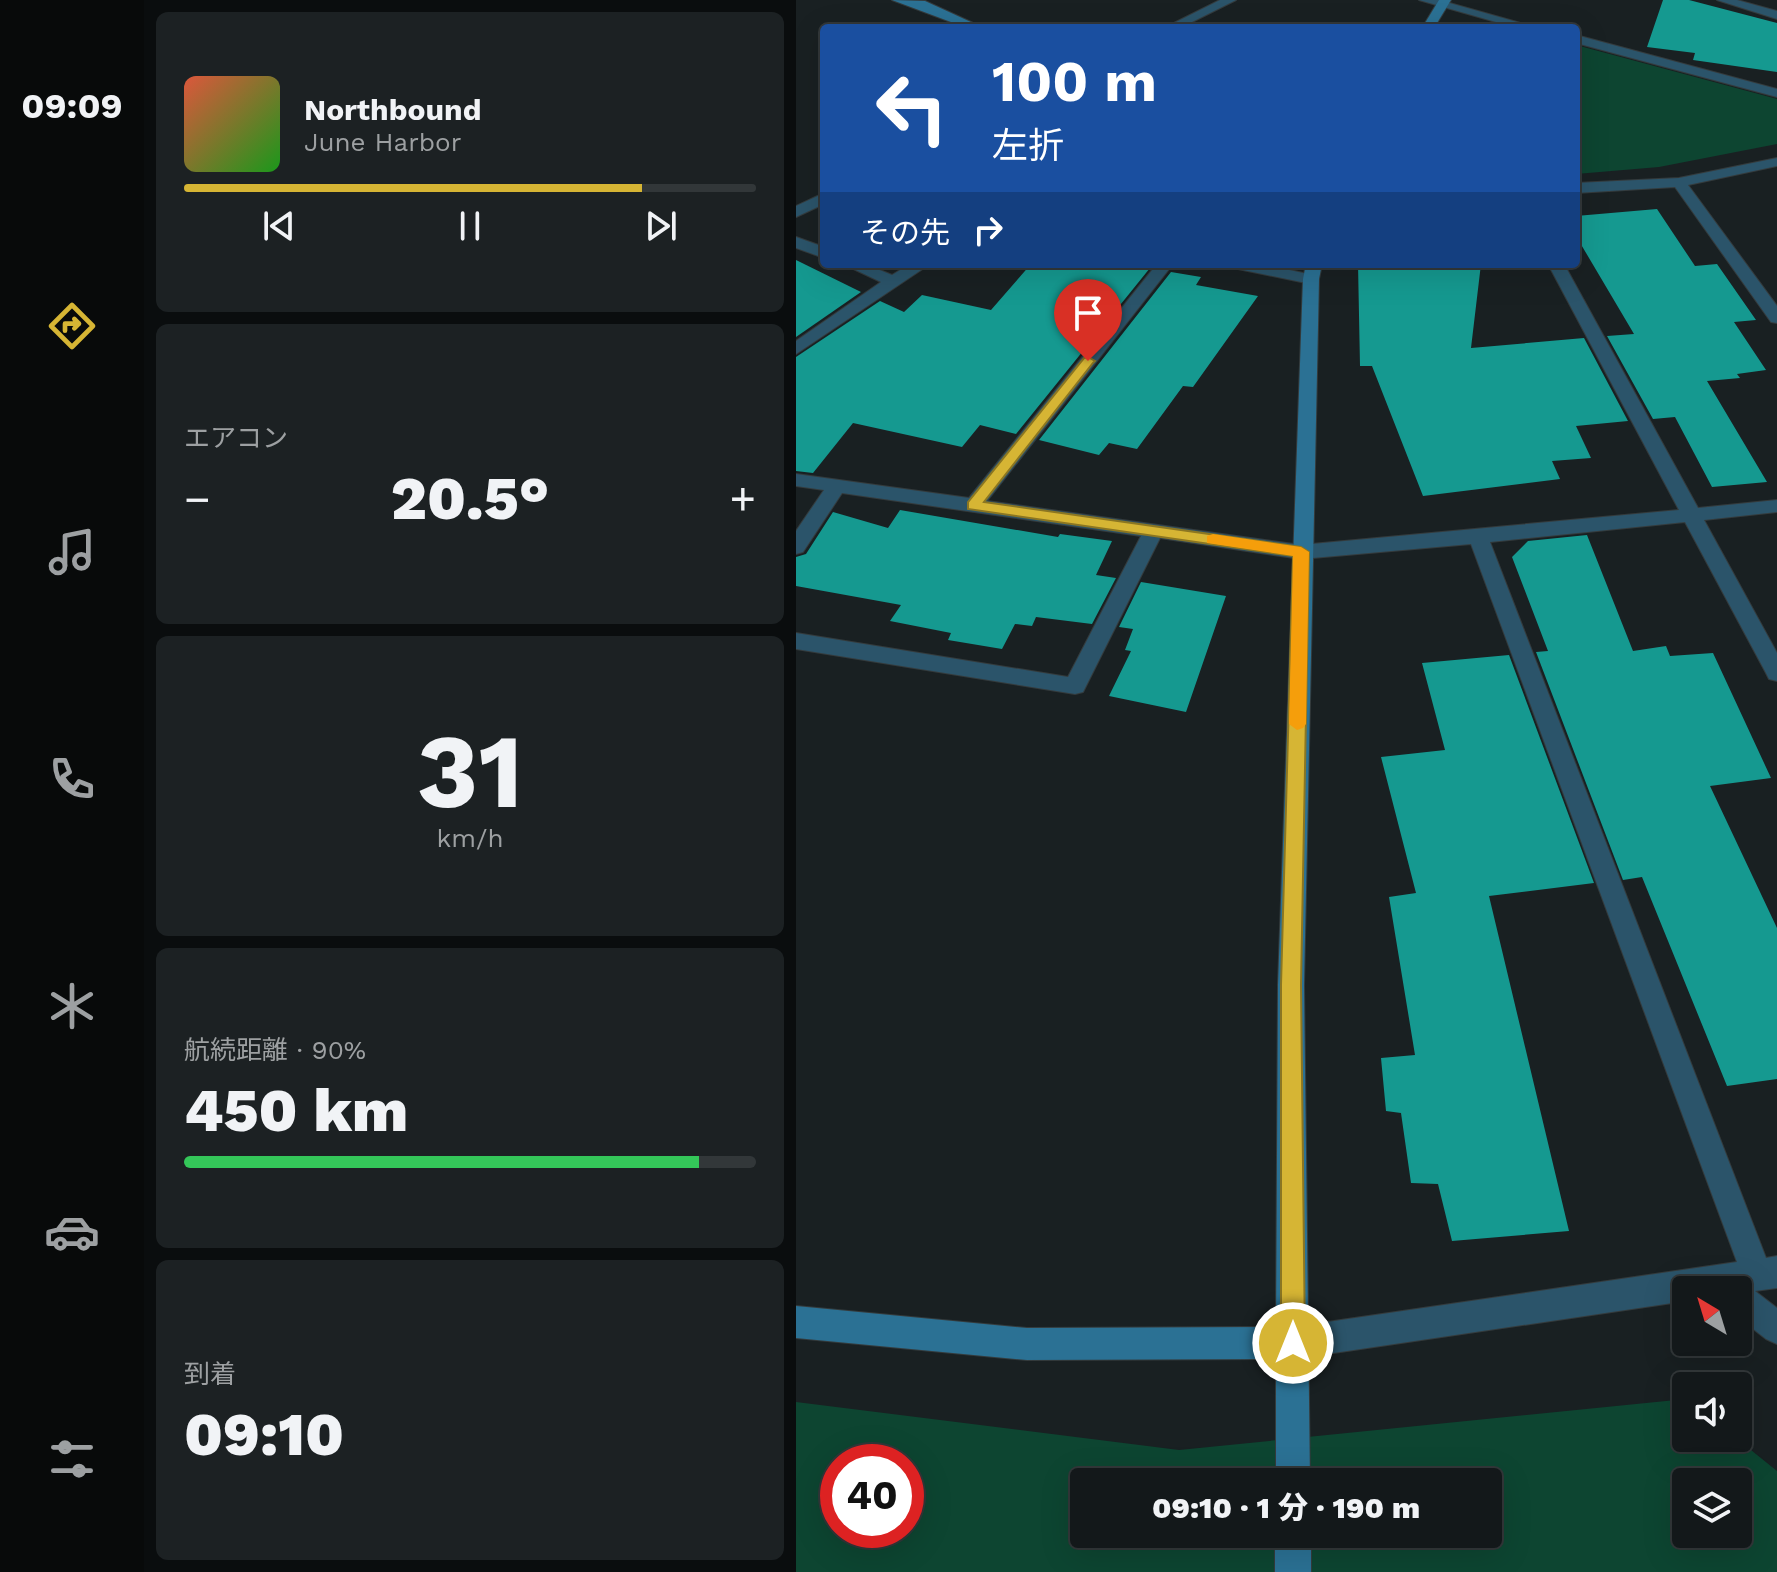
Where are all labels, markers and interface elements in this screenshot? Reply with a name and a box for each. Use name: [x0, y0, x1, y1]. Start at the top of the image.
text: 100 m: [992, 49, 1157, 115]
icon: left: [860, 56, 964, 160]
text: 09:09: [21, 85, 123, 127]
text: Northbound: [304, 92, 481, 127]
text: 左折: [992, 125, 1064, 167]
text: June Harbor: [304, 127, 461, 157]
icon: previous: [257, 204, 301, 248]
icon: pause: [448, 204, 492, 248]
icon: next: [639, 204, 683, 248]
icon: right: [966, 208, 1010, 252]
text: その先: [860, 215, 950, 250]
pin: [1054, 279, 1122, 361]
icon: arrive: [1066, 291, 1110, 335]
icon: directions: [44, 298, 100, 354]
text: エアコン: [184, 423, 288, 453]
text: 20.5°: [391, 463, 549, 534]
text: −: [184, 473, 211, 525]
text: +: [729, 473, 756, 525]
icon: music: [44, 524, 100, 580]
text: 31: [417, 710, 523, 832]
icon: phone: [44, 751, 100, 807]
text: km/h: [437, 823, 503, 853]
icon: climate: [44, 978, 100, 1034]
text: 航続距離 · 90%: [184, 1035, 366, 1065]
text: 450 km: [184, 1075, 408, 1146]
icon: car: [44, 1204, 100, 1260]
north arrow: [1672, 1276, 1752, 1356]
map controls: [1672, 1276, 1752, 1548]
position arrow: [1251, 1301, 1335, 1385]
text: 到着: [184, 1359, 236, 1389]
button: sound: [1672, 1372, 1752, 1452]
text: 09:10: [184, 1399, 344, 1470]
icon: filters: [44, 1431, 100, 1487]
speed limit sign: 40: [820, 1444, 924, 1548]
button: layers: [1672, 1468, 1752, 1548]
text: 09:10 · 1 分 · 190 m: [1152, 1490, 1420, 1525]

